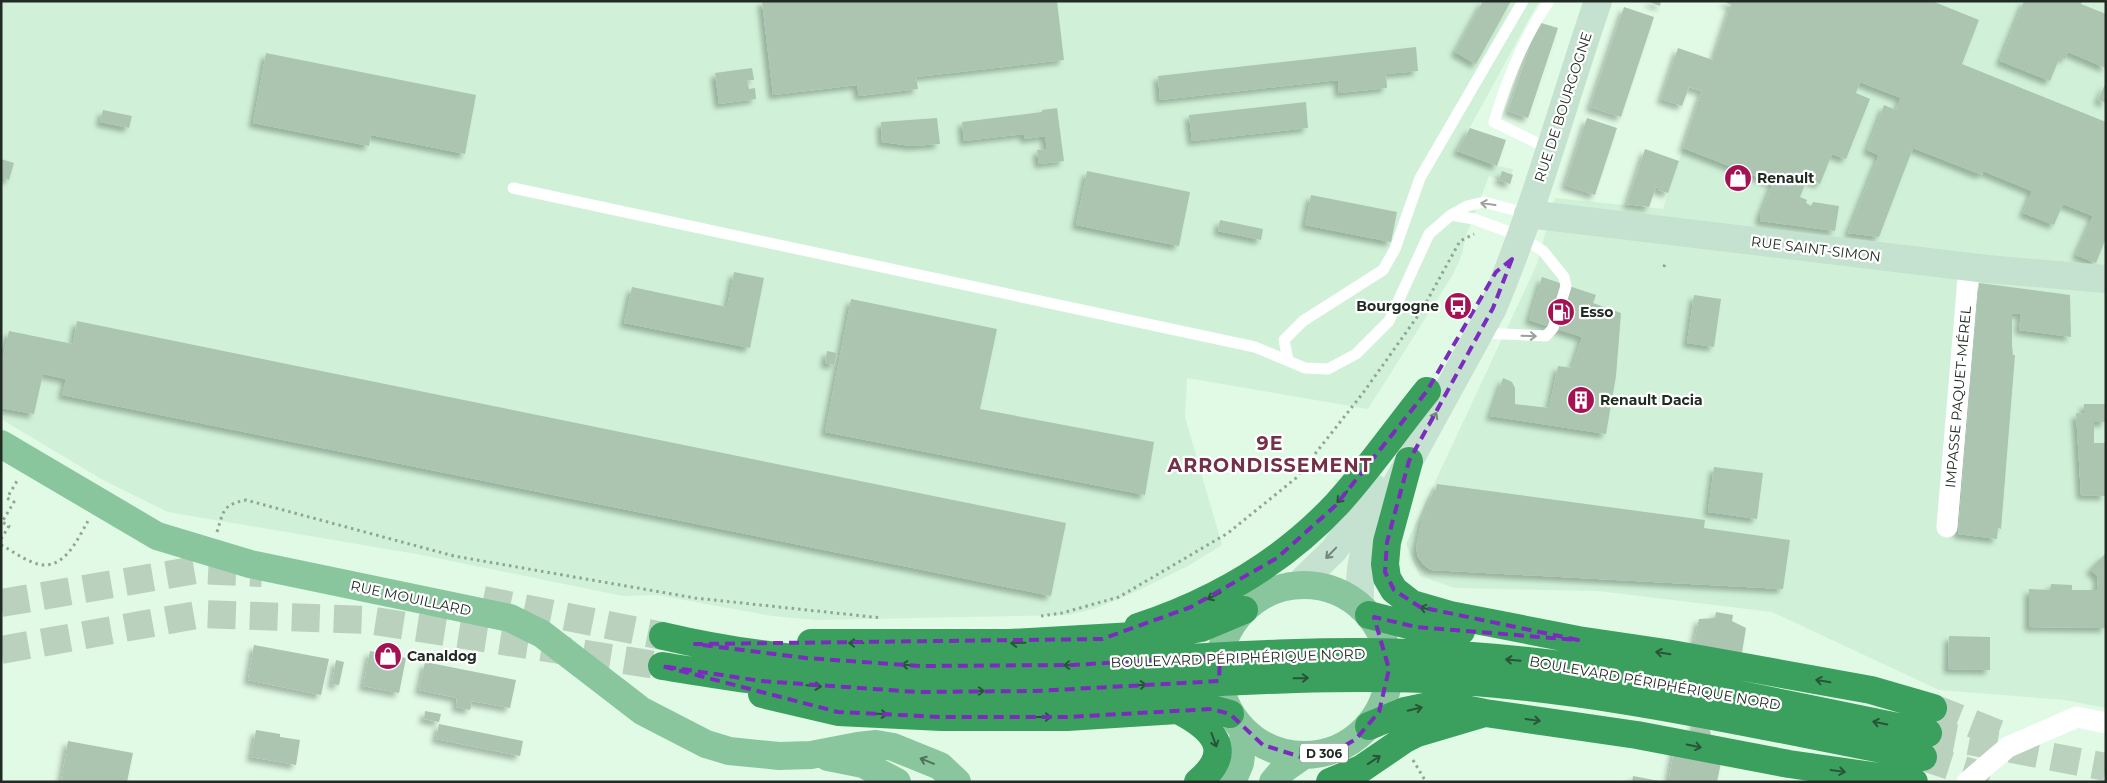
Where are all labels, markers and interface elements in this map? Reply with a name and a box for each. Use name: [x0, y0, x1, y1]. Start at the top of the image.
street label: RUE DE BOURGOGNE: [1530, 30, 1596, 184]
shop icon: Renault: [1723, 163, 1753, 193]
place label: Renault: [1757, 169, 1814, 187]
one-way arrow: [1481, 199, 1497, 209]
street label: RUE SAINT-SIMON: [1750, 232, 1882, 266]
bus stop icon: Bourgogne: [1443, 291, 1473, 321]
place label: Bourgogne: [1356, 297, 1439, 315]
fuel station icon: Esso: [1546, 297, 1576, 327]
place label: Esso: [1580, 303, 1613, 321]
street label: IMPASSE PAQUET-MÉREL: [1941, 305, 1975, 489]
one-way arrow: [1521, 331, 1537, 340]
building icon: Renault Dacia: [1566, 385, 1596, 415]
place label: Renault Dacia: [1600, 391, 1703, 409]
one-way arrow: [1429, 412, 1439, 426]
district label: 9E ARRONDISSEMENT: [1167, 432, 1372, 477]
one-way arrow: [1336, 491, 1348, 504]
one-way arrow: [1325, 546, 1337, 559]
street label: RUE MOUILLARD: [349, 576, 473, 620]
one-way arrow: [1207, 591, 1222, 601]
one-way arrow: [1419, 603, 1435, 613]
one-way arrow: [848, 638, 864, 648]
one-way arrow: [1010, 638, 1026, 647]
shop icon: Canaldog: [373, 641, 403, 671]
street label: BOULEVARD PÉRIPHÉRIQUE NORD: [1110, 645, 1366, 671]
place label: Canaldog: [407, 647, 477, 665]
one-way arrow: [1655, 647, 1671, 657]
street label: BOULEVARD PÉRIPHÉRIQUE NORD: [1528, 652, 1782, 714]
one-way arrow: [1505, 655, 1521, 664]
one-way arrow: [1064, 660, 1080, 669]
one-way arrow: [901, 661, 917, 670]
one-way arrow: [1293, 673, 1309, 683]
one-way arrow: [1815, 676, 1831, 686]
one-way arrow: [1131, 680, 1147, 689]
one-way arrow: [806, 681, 822, 690]
one-way arrow: [968, 686, 984, 696]
one-way arrow: [1406, 704, 1422, 713]
one-way arrow: [871, 709, 887, 718]
one-way arrow: [1035, 712, 1051, 722]
one-way arrow: [1525, 715, 1541, 725]
one-way arrow: [1872, 718, 1888, 728]
one-way arrow: [1210, 732, 1219, 747]
one-way arrow: [1685, 741, 1701, 751]
road number: D 306: [1300, 744, 1348, 762]
one-way arrow: [1366, 755, 1380, 765]
one-way arrow: [920, 756, 935, 765]
one-way arrow: [1829, 766, 1845, 776]

